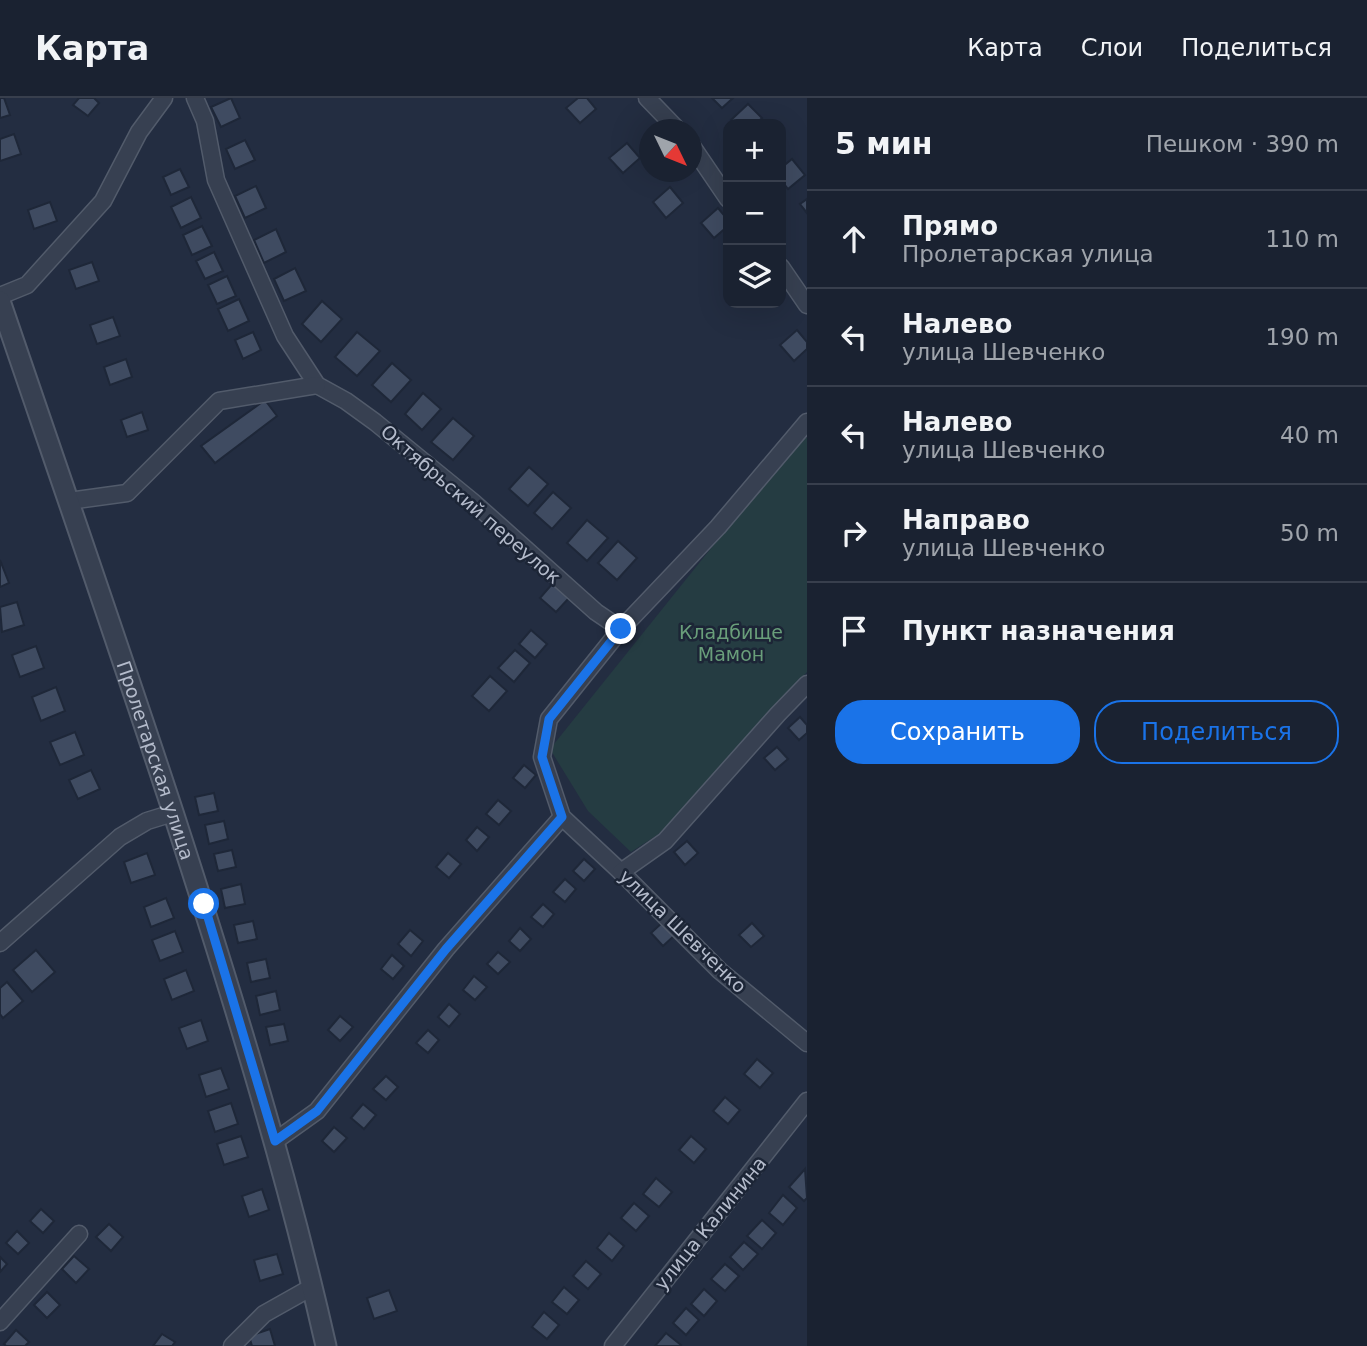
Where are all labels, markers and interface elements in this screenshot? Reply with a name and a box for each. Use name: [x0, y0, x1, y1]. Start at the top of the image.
text: Карта: [35, 29, 149, 68]
text: Карта: [967, 34, 1043, 62]
text: Слои: [1081, 34, 1143, 62]
text: Поделиться: [1181, 34, 1332, 62]
north arrow: [639, 119, 702, 182]
map controls: [723, 119, 786, 308]
button: +: [723, 119, 786, 182]
text: 5 мин: [835, 126, 933, 161]
text: Пешком · 390 m: [1146, 131, 1339, 157]
button: −: [723, 182, 786, 245]
text: Прямо: [902, 211, 998, 241]
icon: ahead: [835, 220, 873, 258]
text: 110 m: [1265, 226, 1339, 252]
text: Пролетарская улица: [902, 241, 1154, 267]
button: layers: [723, 245, 786, 308]
text: Налево: [902, 309, 1012, 339]
icon: left: [835, 318, 873, 356]
text: 190 m: [1265, 324, 1339, 350]
text: улица Шевченко: [902, 339, 1105, 365]
text: Налево: [902, 407, 1012, 437]
icon: left: [835, 416, 873, 454]
street label: Октябрьский переулок: [377, 420, 565, 588]
text: 40 m: [1280, 422, 1339, 448]
text: улица Шевченко: [902, 437, 1105, 463]
text: Направо: [902, 505, 1030, 535]
icon: right: [835, 514, 873, 552]
text: 50 m: [1280, 520, 1339, 546]
text: улица Шевченко: [902, 535, 1105, 561]
icon: arrive: [835, 612, 873, 650]
route end: [605, 613, 636, 644]
text: Пункт назначения: [902, 616, 1175, 646]
park label: Кладбище Мамон: [679, 621, 783, 665]
street label: Пролетарская улица: [113, 658, 199, 863]
button: Сохранить: [835, 700, 1080, 764]
button: Поделиться: [1094, 700, 1339, 764]
street label: улица Шевченко: [615, 865, 751, 997]
route start: [188, 888, 219, 919]
street label: улица Калинина: [650, 1152, 770, 1294]

